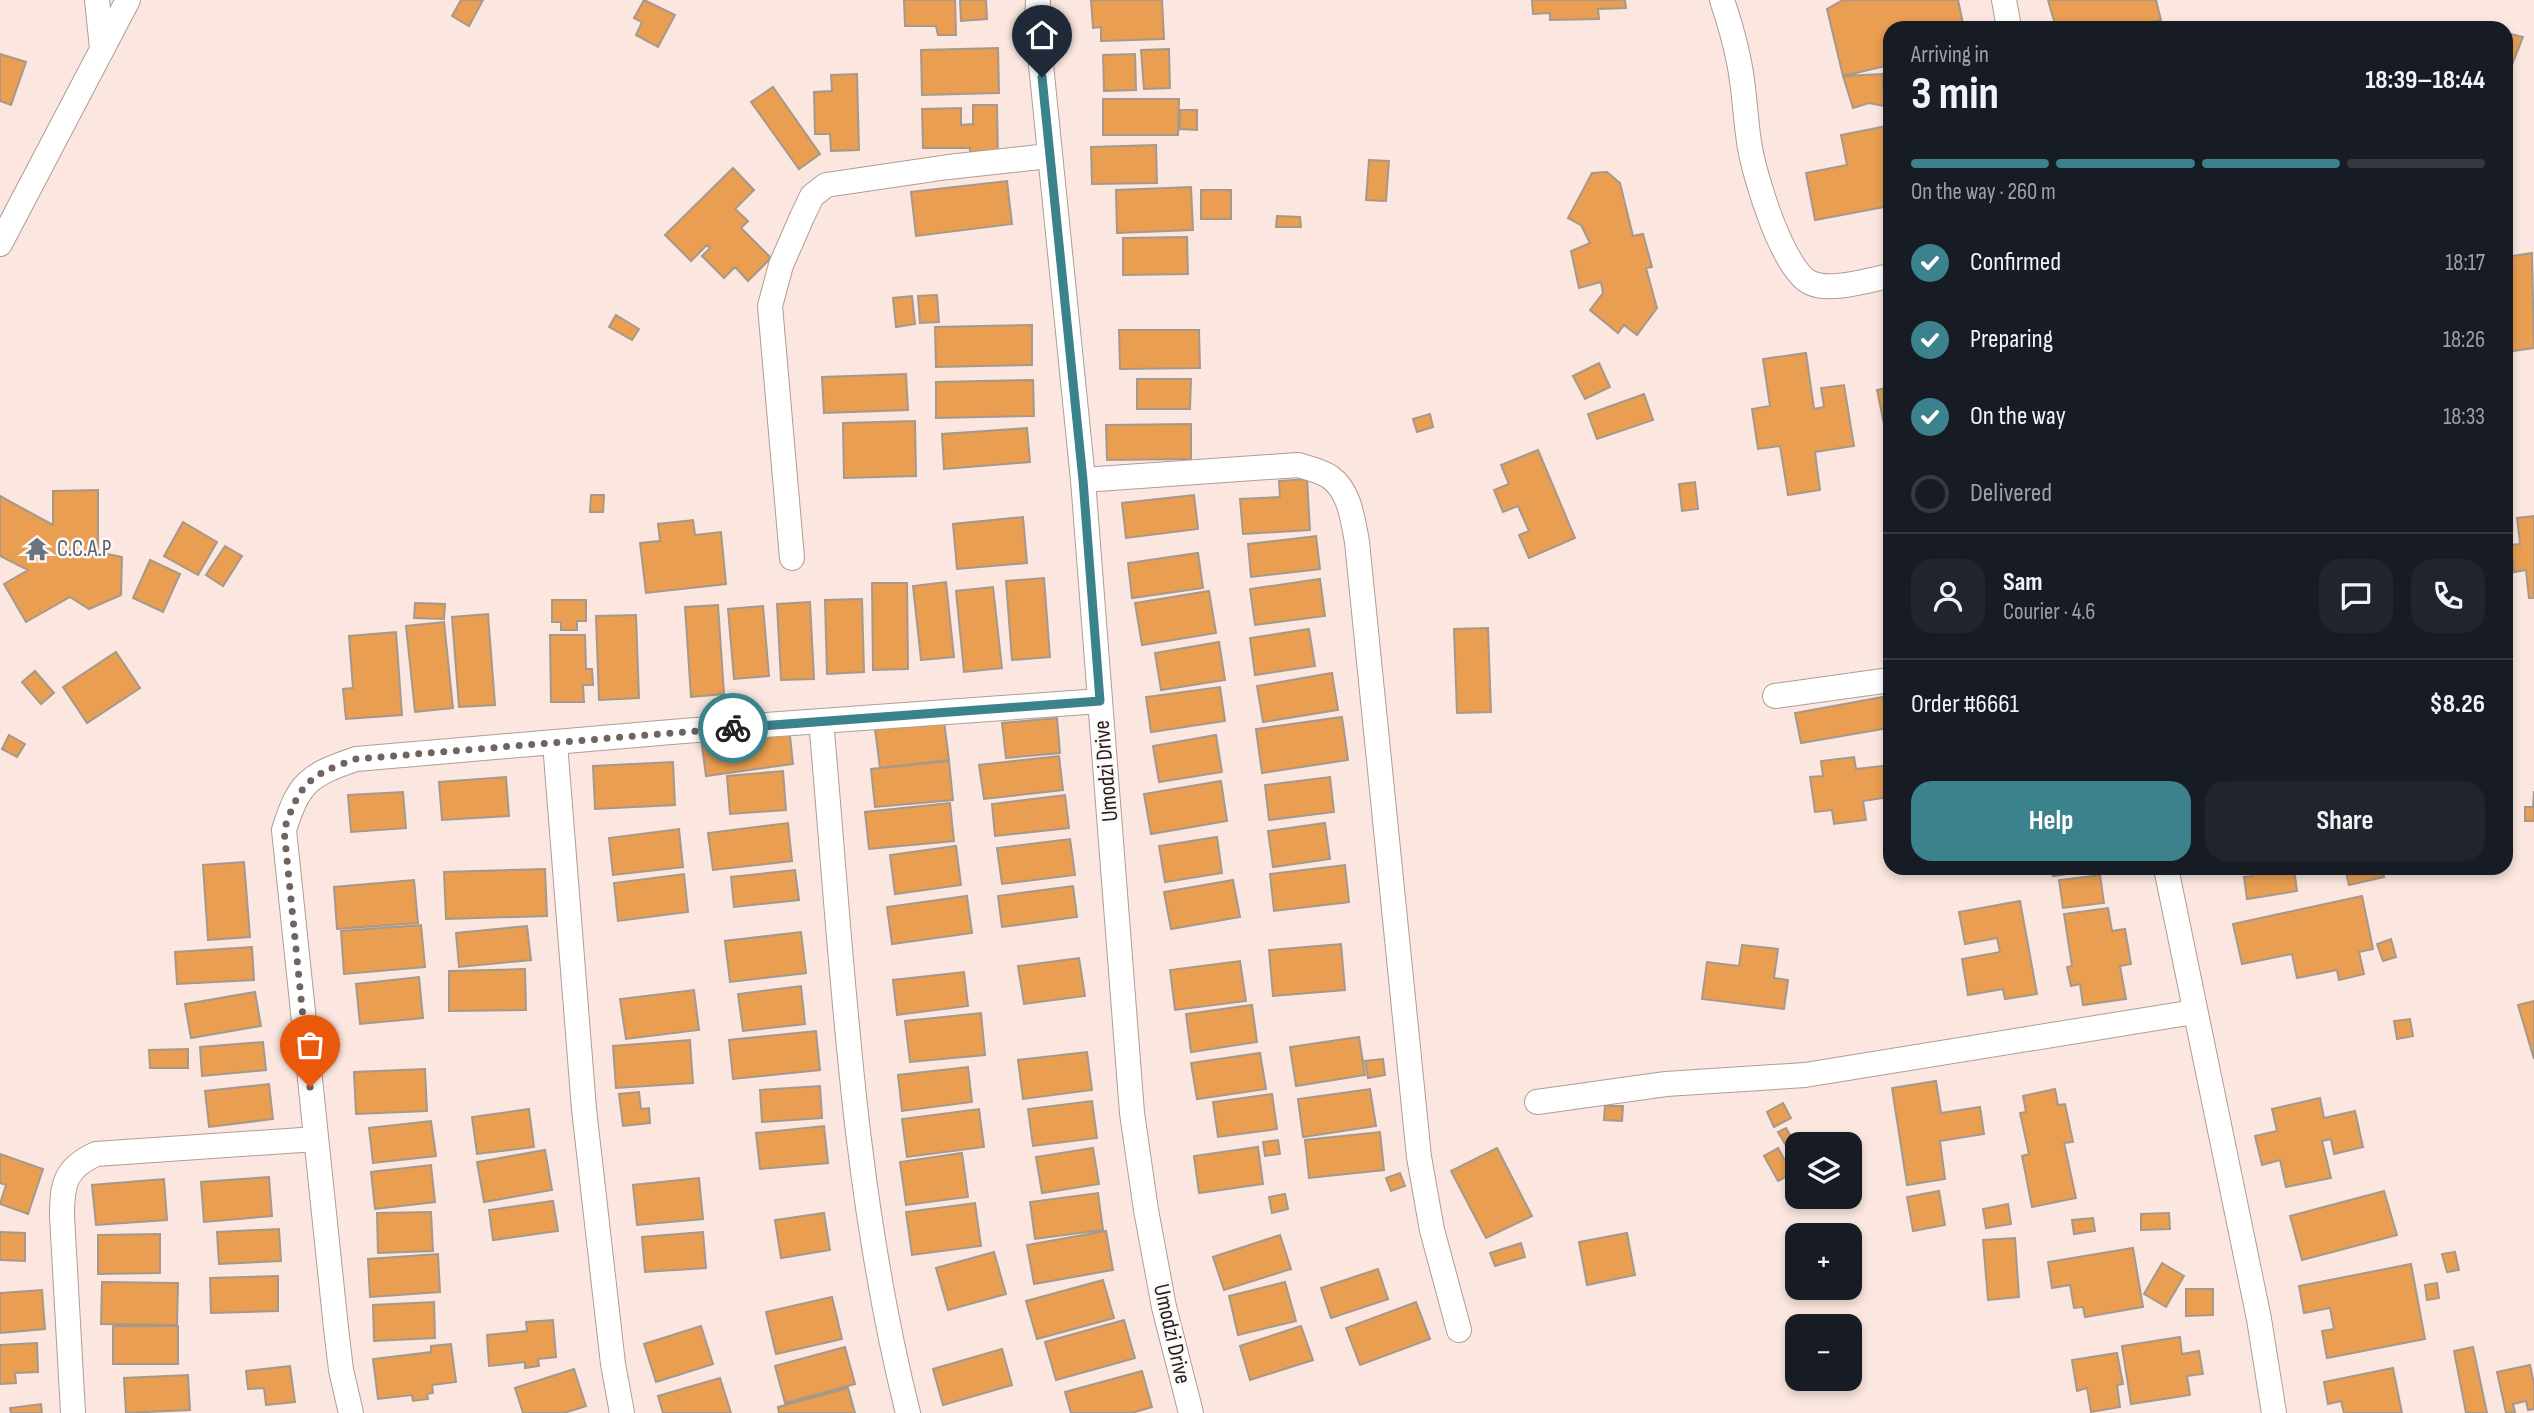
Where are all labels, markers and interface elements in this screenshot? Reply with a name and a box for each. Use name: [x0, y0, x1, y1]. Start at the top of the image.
pin: [1012, 5, 1072, 77]
icon: home: [1023, 16, 1061, 54]
text: Arriving in: [1911, 41, 1989, 69]
text: 18:39–18:44: [2365, 65, 2485, 96]
text: 3 min: [1911, 67, 1999, 122]
text: On the way · 260 m: [1911, 178, 2056, 206]
icon: check: [1911, 244, 1949, 282]
text: Confirmed: [1970, 247, 2061, 278]
text: 18:17: [2445, 249, 2485, 277]
icon: check: [1911, 321, 1949, 359]
text: Preparing: [1970, 324, 2053, 355]
text: 18:26: [2443, 326, 2485, 354]
icon: check: [1911, 398, 1949, 436]
text: On the way: [1970, 401, 2066, 432]
text: 18:33: [2443, 403, 2485, 431]
text: Delivered: [1970, 478, 2052, 509]
temple icon: C.C.A.P: [23, 535, 51, 563]
place label: C.C.A.P: [57, 535, 112, 563]
button: person: [1911, 559, 1985, 633]
button: chat: [2319, 559, 2393, 633]
button: phone: [2411, 559, 2485, 633]
text: Sam: [2003, 567, 2043, 598]
text: Courier · 4.6: [2003, 598, 2095, 626]
text: Order #6661: [1911, 689, 2019, 720]
text: $8.26: [2429, 689, 2485, 720]
courier: [698, 693, 768, 763]
icon: bike: [714, 709, 752, 747]
street label: Umodzi Drive: [1088, 719, 1124, 823]
button: Help: [1911, 781, 2191, 861]
button: Share: [2205, 781, 2485, 861]
pin: [280, 1015, 340, 1087]
icon: bag: [291, 1026, 329, 1064]
map controls: [1785, 1132, 1862, 1391]
button: layers: [1785, 1132, 1862, 1209]
button: +: [1785, 1223, 1862, 1300]
street label: Umodzi Drive: [1147, 1281, 1197, 1387]
button: −: [1785, 1314, 1862, 1391]

